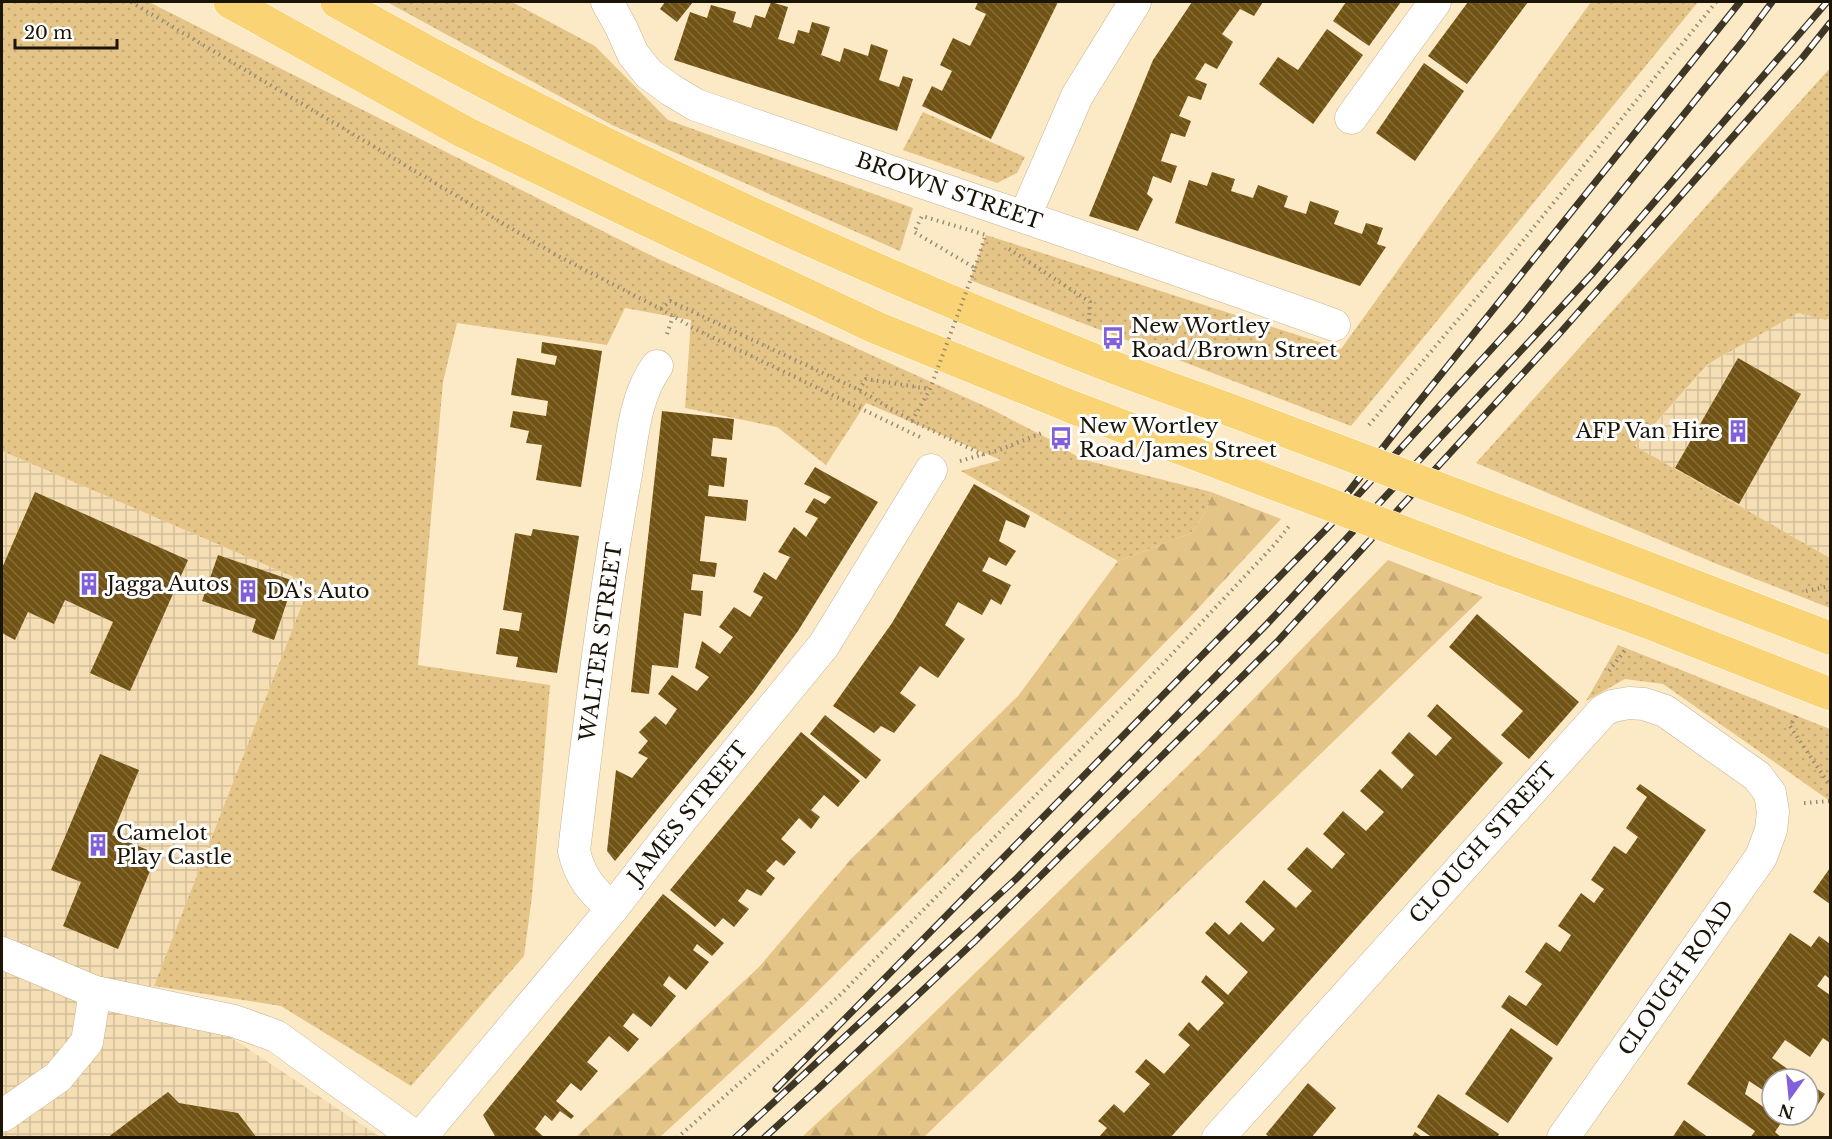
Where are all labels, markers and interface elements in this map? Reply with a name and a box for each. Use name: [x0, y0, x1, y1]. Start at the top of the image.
scale bar: [15, 12, 117, 50]
text: 20 m: [24, 22, 72, 44]
street label: BROWN STREET: [852, 147, 1046, 235]
place label: New Wortley Road/Brown Street: [1131, 313, 1337, 363]
bus stop icon: New Wortley Road/Brown Street: [1100, 325, 1126, 351]
place label: New Wortley Road/James Street: [1079, 413, 1277, 463]
place label: AFP Van Hire: [1575, 418, 1720, 444]
building icon: AFP Van Hire: [1725, 418, 1751, 444]
bus stop icon: New Wortley Road/James Street: [1048, 425, 1074, 451]
street label: WALTER STREET: [574, 541, 628, 744]
building icon: Jagga Autos: [76, 571, 102, 597]
place label: Jagga Autos: [104, 571, 229, 597]
building icon: DA's Auto: [235, 578, 261, 604]
place label: DA's Auto: [266, 578, 369, 604]
street label: JAMES STREET: [621, 736, 754, 892]
street label: CLOUGH STREET: [1404, 757, 1562, 929]
place label: Camelot Play Castle: [116, 820, 232, 870]
building icon: Camelot Play Castle: [85, 832, 111, 858]
street label: CLOUGH ROAD: [1613, 895, 1739, 1061]
north arrow: [1760, 1067, 1820, 1127]
text: N: [1776, 1100, 1796, 1123]

